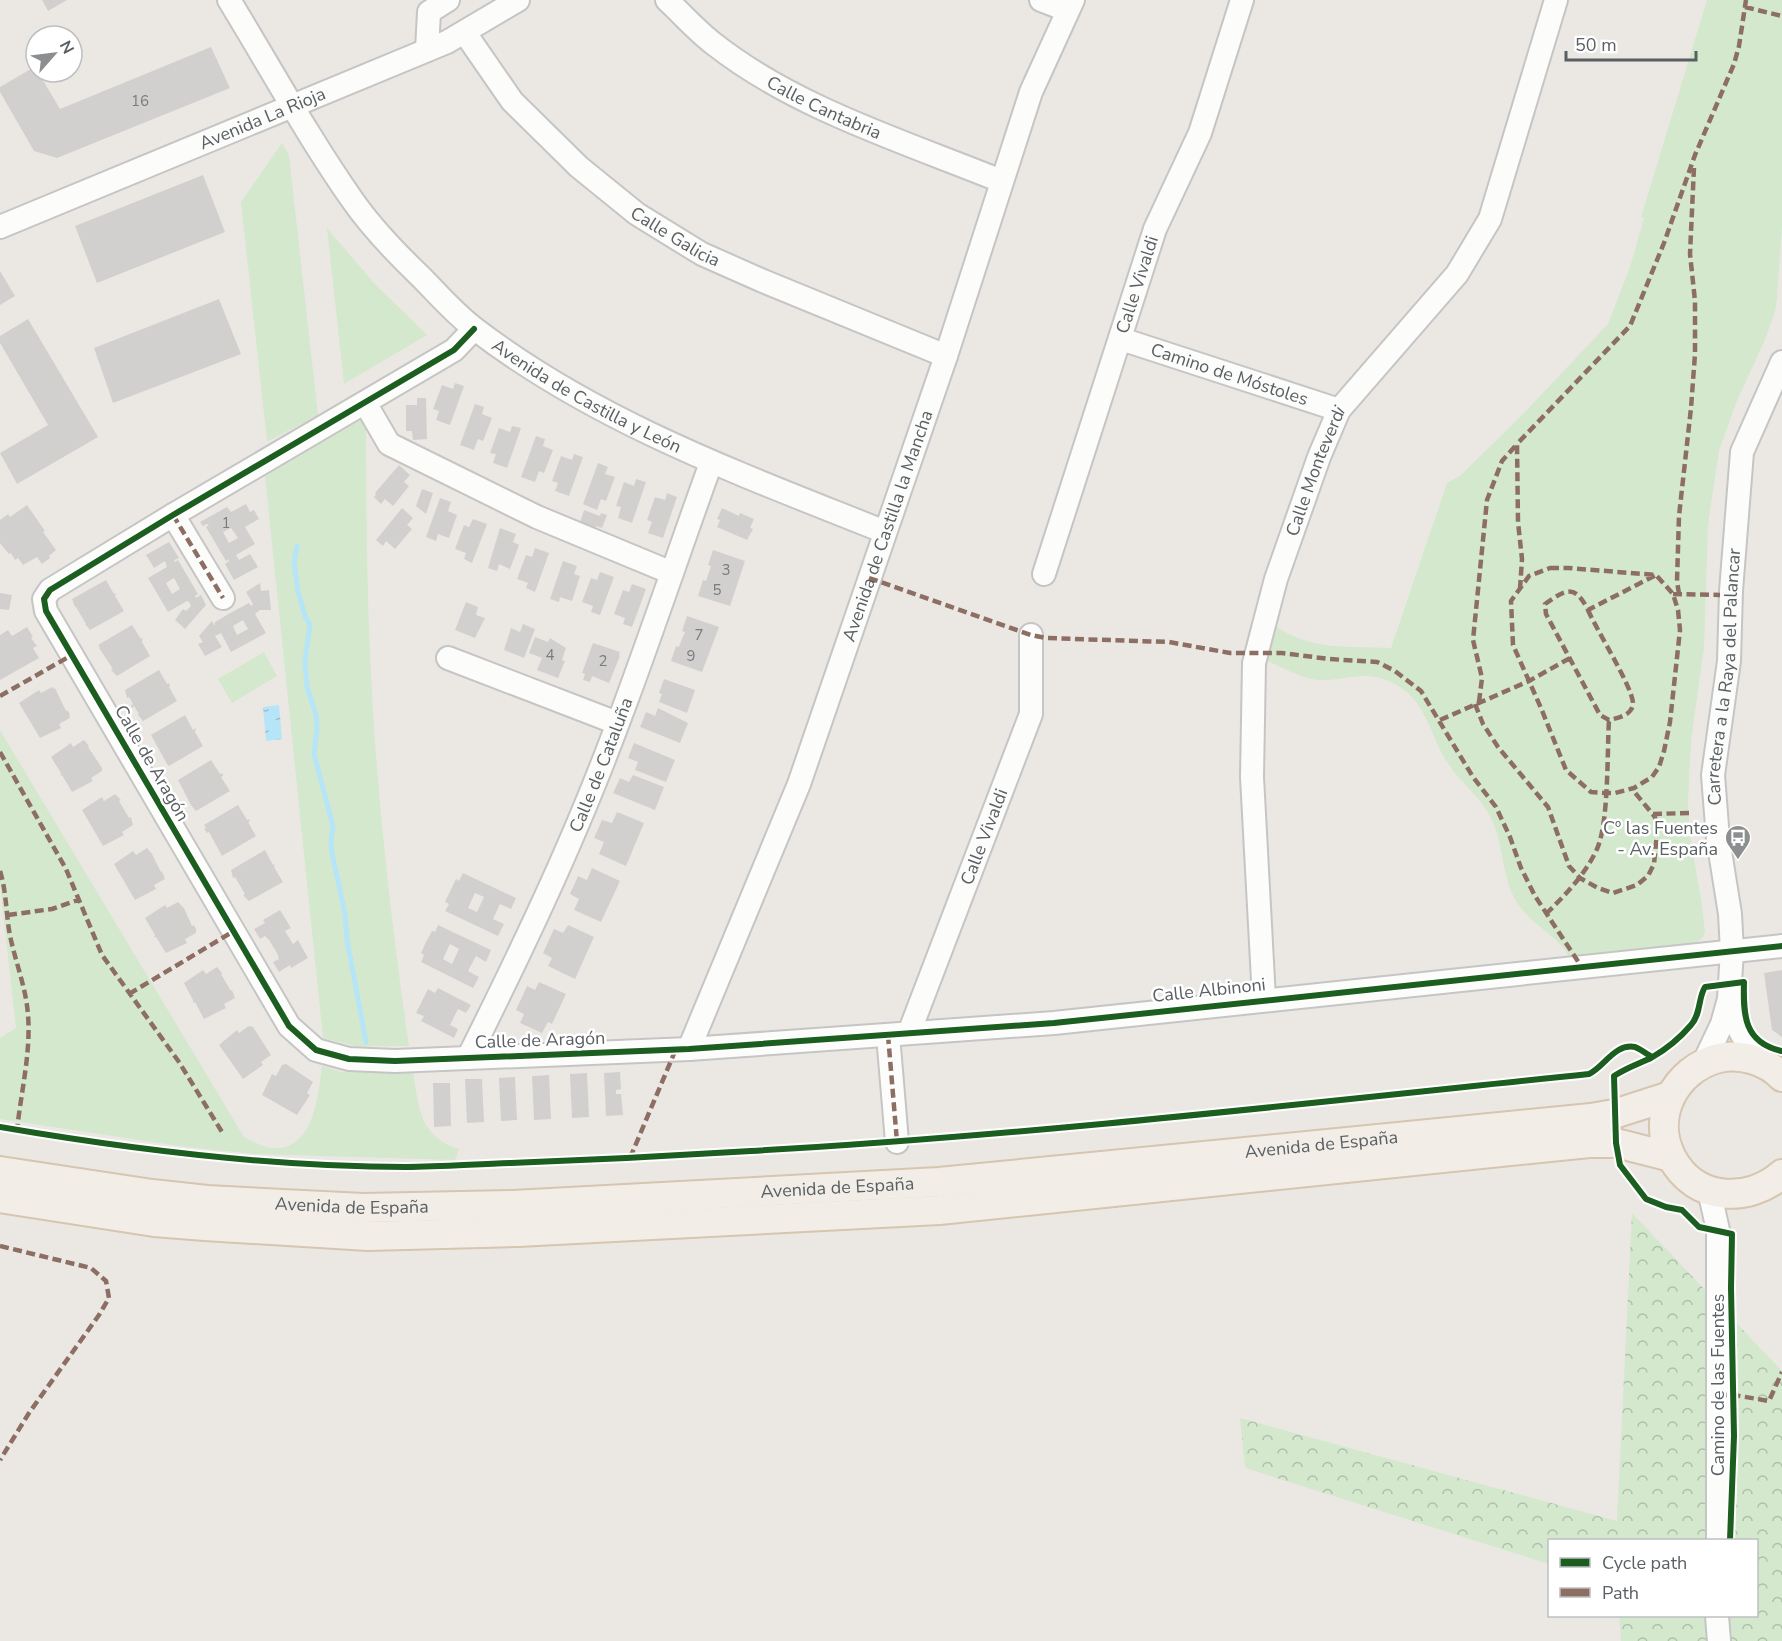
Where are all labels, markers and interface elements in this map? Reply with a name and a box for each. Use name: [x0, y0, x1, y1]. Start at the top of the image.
north arrow: [24, 24, 84, 84]
scale bar: [1566, 24, 1696, 62]
text: 50 m: [1575, 33, 1617, 57]
text: N: [54, 37, 79, 58]
street label: Calle Cantabria: [762, 70, 885, 145]
street label: Avenida La Rioja: [196, 82, 329, 155]
house number: 16: [131, 91, 149, 111]
street label: Calle Galicia: [626, 201, 724, 272]
street label: Calle Vivaldi: [1110, 233, 1164, 337]
street label: Avenida de Castilla y León: [487, 333, 685, 459]
street label: Camino de Móstoles: [1148, 337, 1311, 411]
street label: Calle Monteverdi: [1280, 400, 1350, 539]
street label: Avenida de Castilla la Mancha: [837, 407, 939, 645]
house number: 1: [221, 513, 231, 533]
street label: Carretera a la Raya del Palancar: [1701, 547, 1746, 806]
house number: 3: [721, 560, 731, 580]
house number: 5: [712, 580, 722, 600]
house number: 7: [694, 625, 704, 645]
house number: 4: [545, 645, 555, 665]
house number: 9: [686, 646, 696, 666]
house number: 2: [598, 651, 608, 671]
street label: Calle de Cataluña: [563, 694, 639, 836]
street label: Calle de Aragón: [109, 700, 195, 826]
street label: Calle Vivaldi: [955, 785, 1013, 888]
place label: Cº las Fuentes - Av. España: [1603, 816, 1718, 861]
bus stop icon: Cº las Fuentes - Av. España: [1723, 823, 1753, 861]
street label: Calle Albinoni: [1151, 972, 1267, 1008]
street label: Calle de Aragón: [474, 1026, 606, 1054]
street label: Avenida de España: [1243, 1125, 1399, 1164]
street label: Avenida de España: [760, 1171, 915, 1204]
street label: Avenida de España: [274, 1191, 429, 1220]
street label: Camino de las Fuentes: [1706, 1294, 1730, 1476]
legend: [1548, 1539, 1758, 1617]
text: Cycle path: [1602, 1551, 1687, 1575]
text: Path: [1602, 1581, 1639, 1605]

